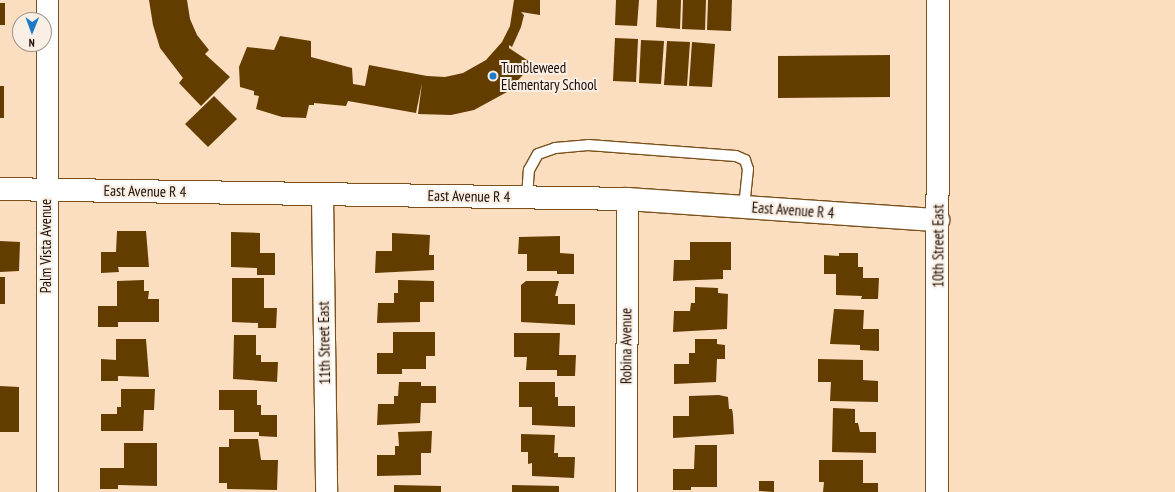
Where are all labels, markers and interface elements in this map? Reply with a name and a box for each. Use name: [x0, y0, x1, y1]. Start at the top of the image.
north arrow: [12, 12, 52, 52]
text: N: [29, 36, 35, 50]
place label: Tumbleweed Elementary School: [501, 58, 598, 93]
marker: Tumbleweed Elementary School: [488, 71, 498, 81]
street label: East Avenue R 4: [103, 181, 187, 201]
street label: East Avenue R 4: [427, 186, 511, 206]
street label: Palm Vista Avenue: [37, 198, 55, 294]
street label: East Avenue R 4: [751, 198, 835, 222]
street label: 10th Street East: [929, 204, 947, 288]
street label: 11th Street East: [314, 301, 334, 385]
street label: Robina Avenue: [617, 308, 635, 384]

